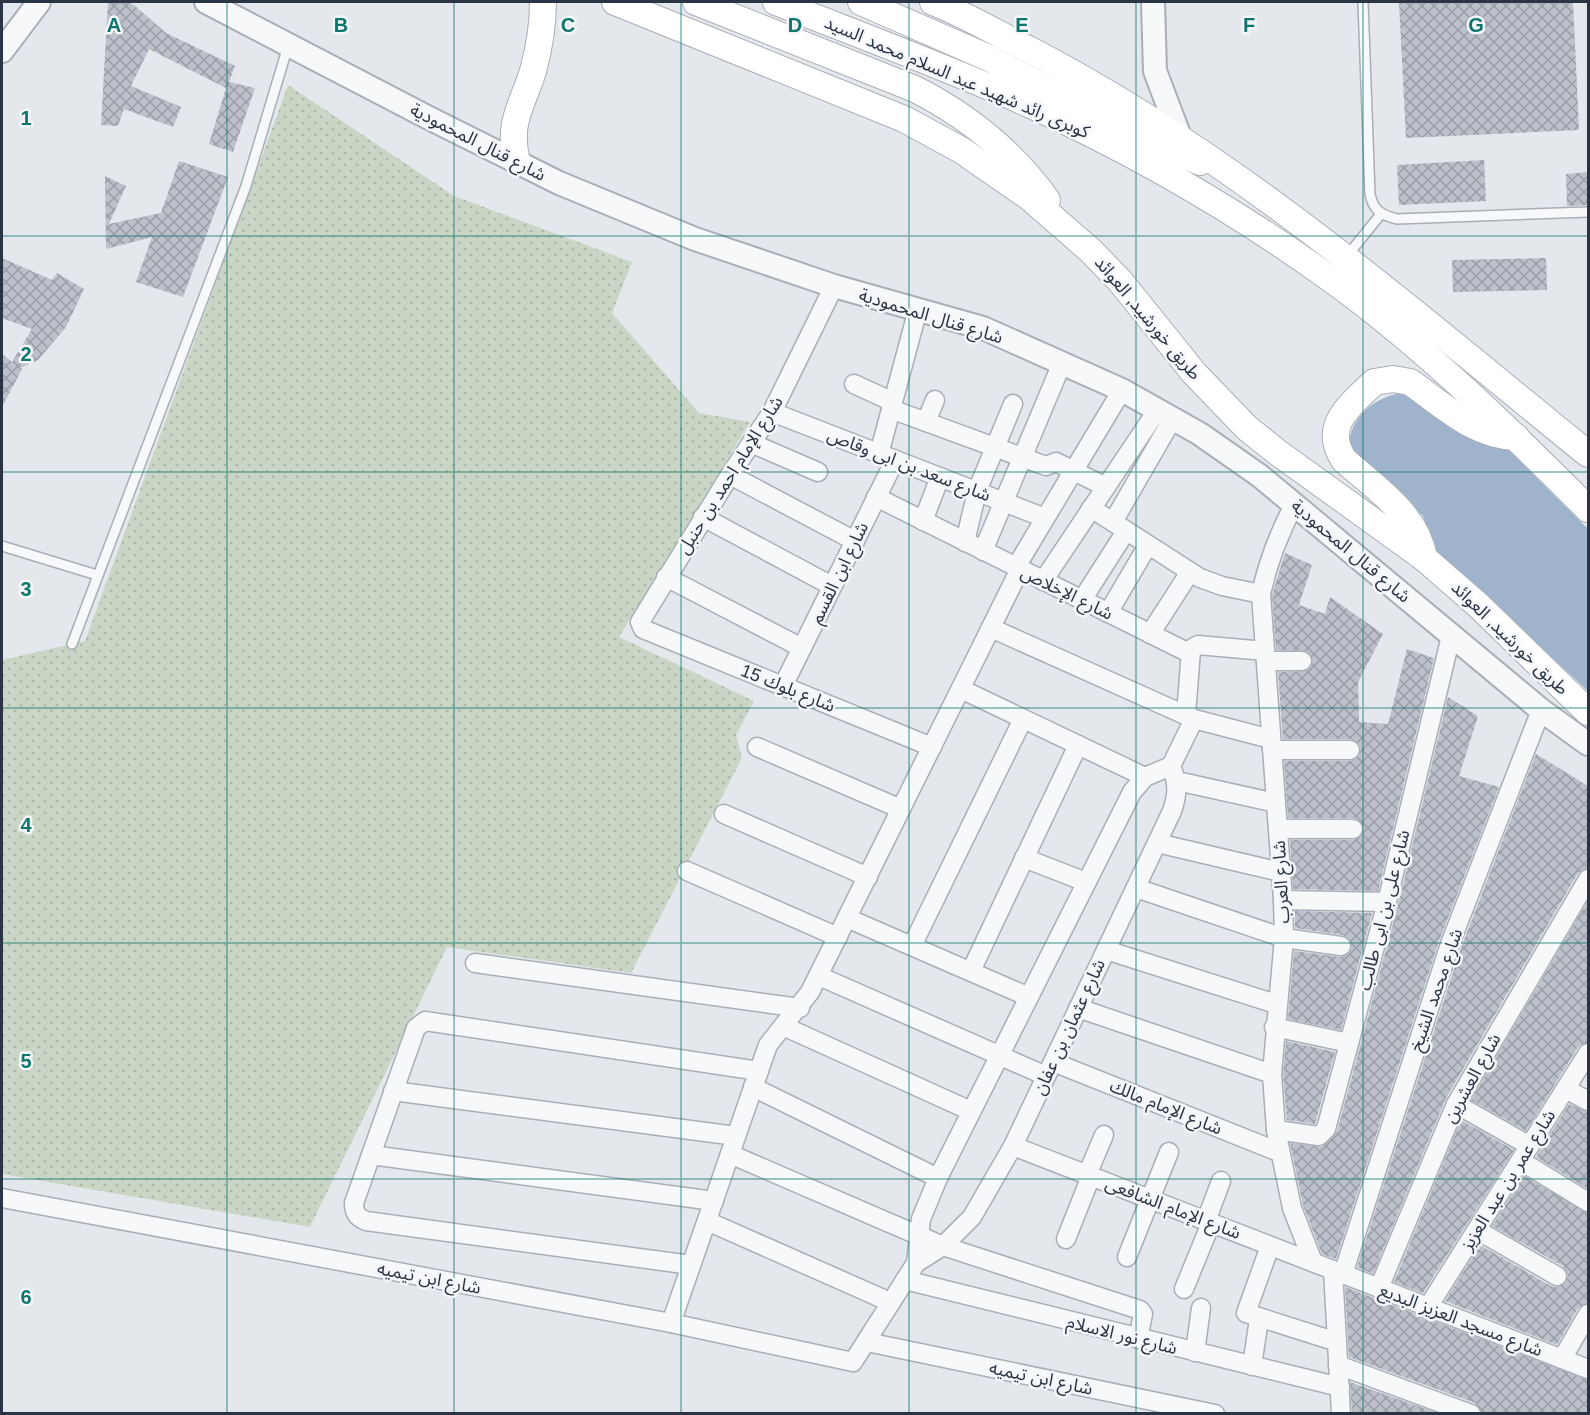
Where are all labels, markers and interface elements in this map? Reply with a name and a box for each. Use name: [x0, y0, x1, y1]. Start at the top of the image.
street label: كوبرى رائد شهيد عبد السلام محمد السيد: [820, 12, 1093, 146]
text: A: [107, 14, 121, 36]
text: B: [334, 14, 348, 36]
text: C: [561, 14, 575, 36]
text: D: [788, 14, 802, 36]
text: E: [1015, 14, 1029, 36]
text: F: [1243, 14, 1255, 36]
text: G: [1468, 14, 1484, 36]
street label: شارع قنال المحمودية: [405, 99, 549, 188]
text: 1: [20, 107, 32, 129]
street label: طريق خورشيد, العوائد: [1090, 252, 1205, 384]
street label: شارع قنال المحمودية: [855, 285, 1005, 351]
text: 2: [20, 343, 32, 365]
street label: شارع الإمام احمد بن حنبل: [673, 392, 790, 560]
street label: شارع سعد بن ابى وقاص: [823, 425, 994, 509]
street label: شارع قنال المحمودية: [1285, 495, 1415, 610]
street label: شارع ابن القسم: [806, 519, 876, 629]
street label: شارع الإخلاص: [1016, 562, 1116, 627]
street label: طريق خورشيد, العوائد: [1447, 577, 1573, 700]
text: 3: [20, 578, 32, 600]
street label: شارع بلوك 15: [737, 660, 838, 720]
text: 4: [20, 814, 32, 836]
street label: شارع على بن ابى طالب: [1354, 828, 1418, 993]
street label: شارع العرب: [1269, 840, 1297, 924]
street label: شارع محمد الشيخ: [1406, 926, 1470, 1055]
street label: شارع عثمان بن عفان: [1029, 956, 1113, 1100]
street label: شارع العشرين: [1439, 1030, 1508, 1128]
text: 5: [20, 1050, 32, 1072]
street label: شارع الإمام مالك: [1105, 1075, 1225, 1142]
street label: شارع عمر بن عبد العزيز: [1456, 1106, 1563, 1257]
street label: شارع الإمام الشافعى: [1101, 1173, 1244, 1247]
street label: شارع ابن تيميه: [375, 1258, 483, 1302]
street label: شارع مسجد العزيز البديع: [1375, 1280, 1545, 1364]
text: 6: [20, 1286, 32, 1308]
street label: شارع نور الاسلام: [1064, 1312, 1179, 1362]
street label: شارع ابن تيميه: [987, 1357, 1095, 1403]

